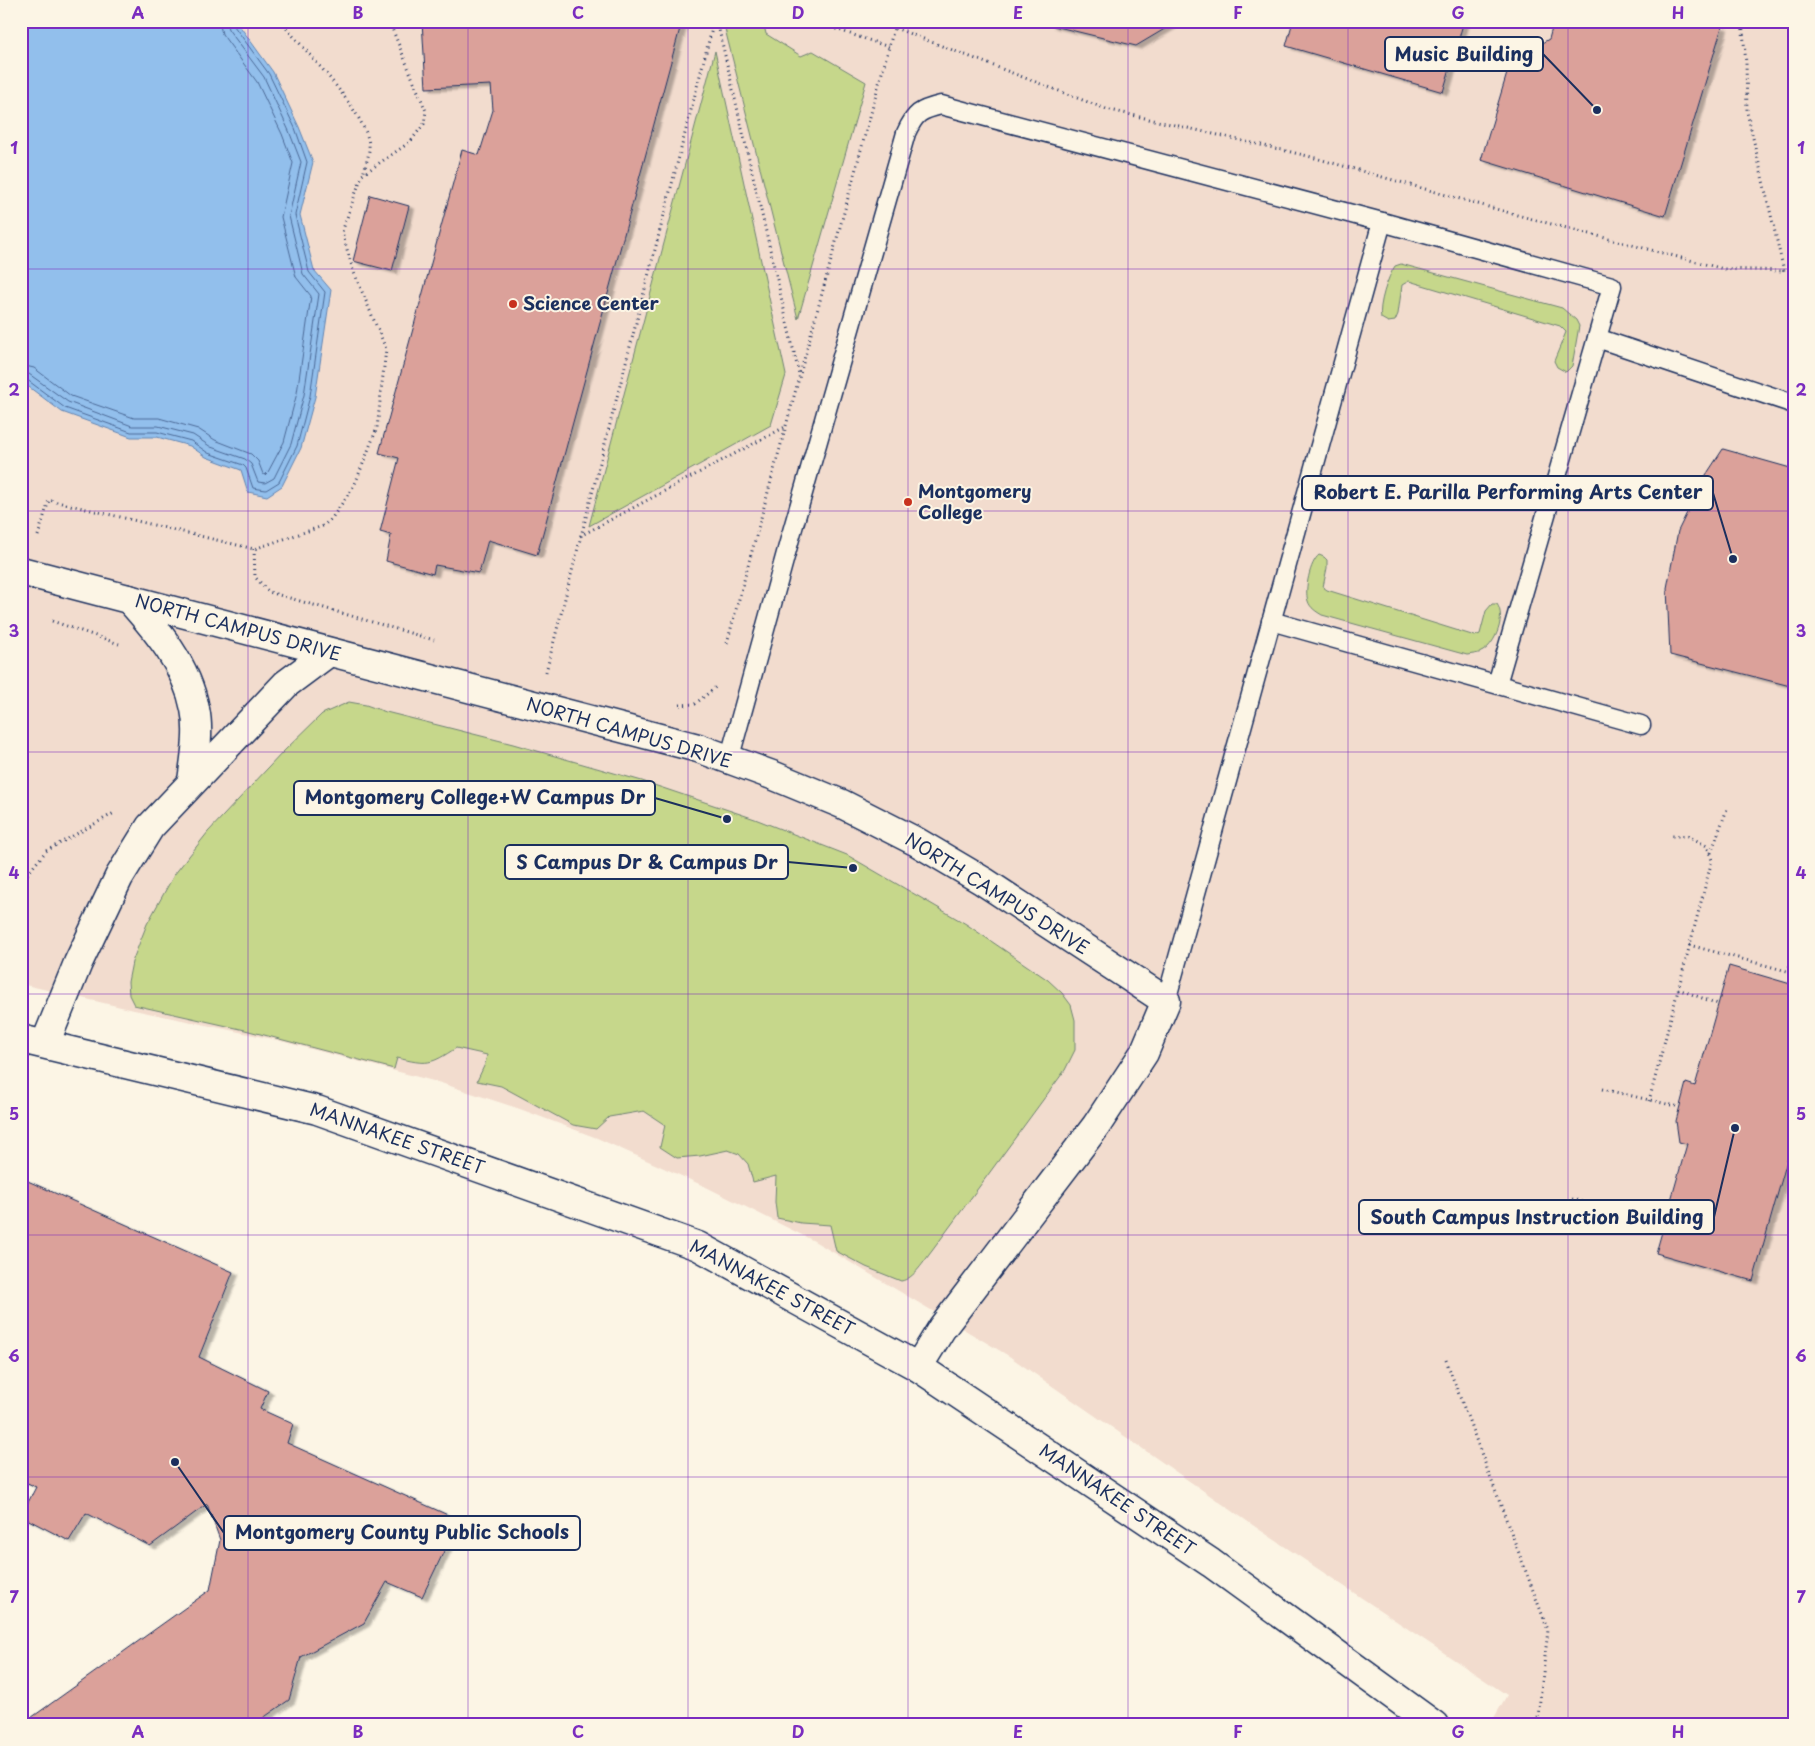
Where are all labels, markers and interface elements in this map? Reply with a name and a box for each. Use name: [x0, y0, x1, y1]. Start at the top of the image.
text: A: [132, 0, 145, 24]
text: B: [353, 0, 364, 24]
text: C: [572, 0, 584, 24]
text: D: [792, 0, 804, 24]
text: E: [1013, 0, 1023, 24]
text: F: [1233, 0, 1243, 24]
text: G: [1451, 0, 1465, 24]
text: H: [1672, 0, 1684, 24]
callout: Music Building: [1385, 37, 1543, 71]
text: Music Building: [1395, 39, 1533, 67]
text: 1: [10, 135, 18, 159]
text: 1: [1797, 135, 1805, 159]
place label: Science Center: [523, 289, 660, 316]
marker: Science Center: [507, 298, 519, 310]
text: 2: [8, 377, 20, 401]
text: 2: [1795, 377, 1807, 401]
callout: Robert E. Parilla Performing Arts Center: [1302, 476, 1713, 510]
place label: Montgomery College: [918, 477, 1032, 525]
text: Robert E. Parilla Performing Arts Center: [1313, 477, 1703, 505]
marker: Montgomery College: [902, 496, 914, 508]
street label: NORTH CAMPUS DRIVE: [132, 586, 344, 667]
text: 3: [9, 618, 19, 642]
text: 3: [1796, 618, 1806, 642]
street label: NORTH CAMPUS DRIVE: [524, 689, 735, 774]
callout: Montgomery College+W Campus Dr: [294, 781, 655, 815]
text: Montgomery College+W Campus Dr: [305, 782, 645, 810]
street label: NORTH CAMPUS DRIVE: [901, 825, 1095, 960]
callout: S Campus Dr & Campus Dr: [505, 845, 788, 879]
text: S Campus Dr & Campus Dr: [516, 847, 778, 875]
text: 4: [9, 860, 20, 884]
text: 4: [1796, 860, 1807, 884]
street label: MANNAKEE STREET: [307, 1095, 488, 1180]
text: 5: [9, 1101, 19, 1125]
text: 5: [1796, 1101, 1806, 1125]
callout: South Campus Instruction Building: [1359, 1200, 1714, 1234]
text: South Campus Instruction Building: [1370, 1202, 1704, 1230]
street label: MANNAKEE STREET: [686, 1232, 860, 1342]
text: 6: [8, 1343, 20, 1367]
text: 6: [1795, 1343, 1807, 1367]
street label: MANNAKEE STREET: [1034, 1436, 1201, 1561]
callout: Montgomery County Public Schools: [224, 1516, 580, 1550]
text: Montgomery County Public Schools: [235, 1517, 569, 1545]
text: 7: [9, 1584, 19, 1608]
text: 7: [1796, 1584, 1806, 1608]
text: A: [132, 1719, 145, 1743]
text: B: [353, 1719, 364, 1743]
text: C: [572, 1719, 584, 1743]
text: D: [792, 1719, 804, 1743]
text: E: [1013, 1719, 1023, 1743]
text: F: [1233, 1719, 1243, 1743]
text: G: [1451, 1719, 1465, 1743]
text: H: [1672, 1719, 1684, 1743]

